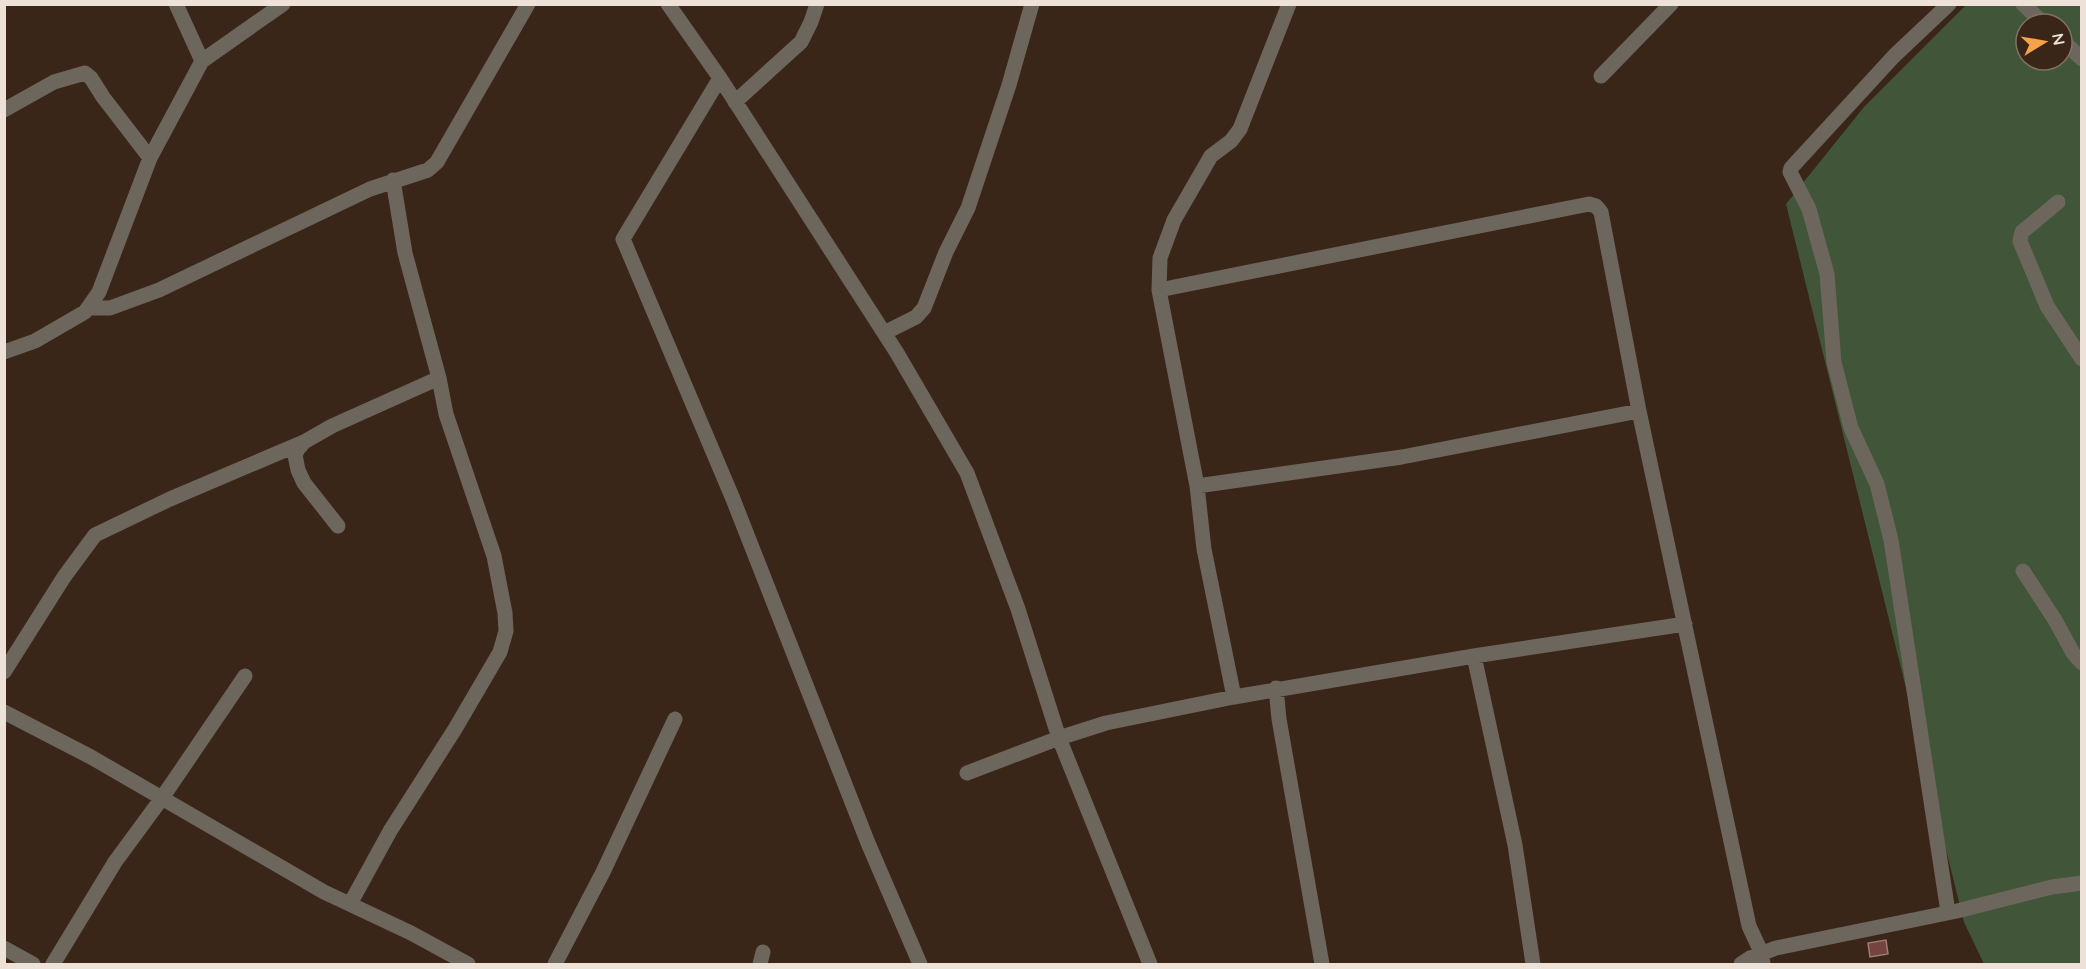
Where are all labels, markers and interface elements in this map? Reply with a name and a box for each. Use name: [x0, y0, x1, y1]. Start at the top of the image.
north arrow: [2014, 12, 2074, 72]
text: N: [2048, 31, 2070, 47]

